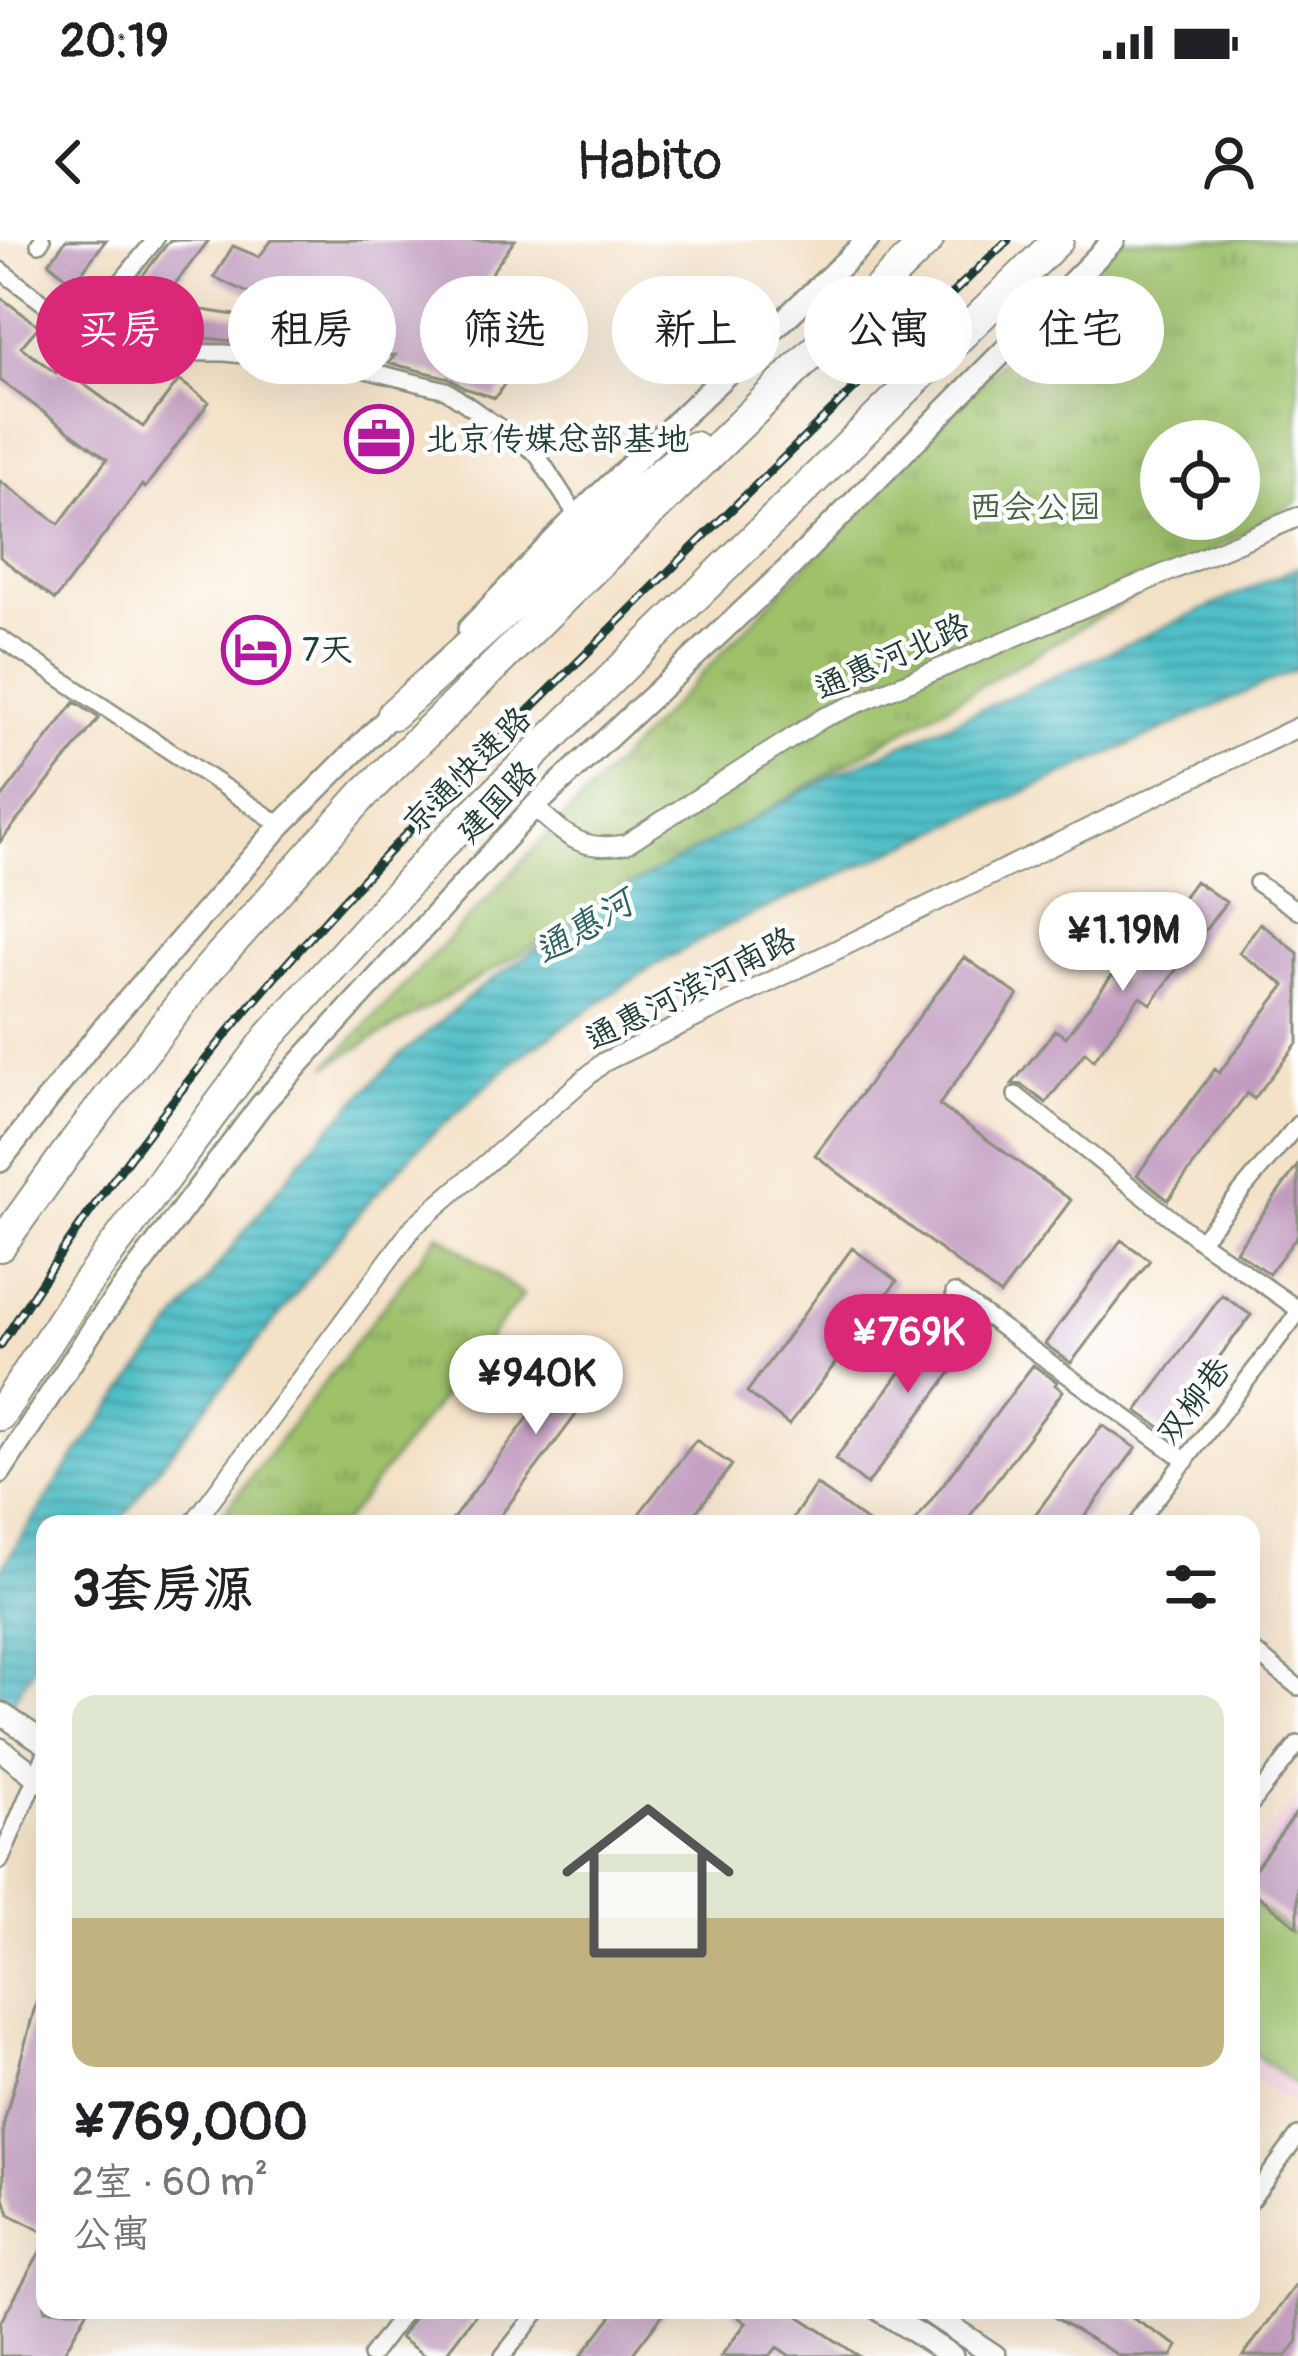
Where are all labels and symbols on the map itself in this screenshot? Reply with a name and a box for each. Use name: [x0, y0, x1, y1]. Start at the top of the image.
office icon: 北京传媒总部基地: [344, 404, 414, 474]
place label: 北京传媒总部基地: [425, 419, 689, 460]
park label: 西会公园: [969, 487, 1101, 528]
street label: 通惠河北路: [808, 605, 976, 709]
hotel icon: 7天: [221, 615, 291, 685]
place label: 7天: [302, 630, 352, 671]
street label: 京通快速路: [394, 698, 540, 844]
street label: 建国路: [448, 752, 546, 852]
water label: 通惠河: [526, 877, 646, 974]
pin: ¥1.19M: [1025, 892, 1221, 994]
street label: 通惠河滨河南路: [579, 918, 803, 1060]
pin: ¥769K: [824, 1294, 992, 1396]
pin: ¥940K: [452, 1335, 620, 1437]
street label: 双柳巷: [1148, 1349, 1240, 1453]

